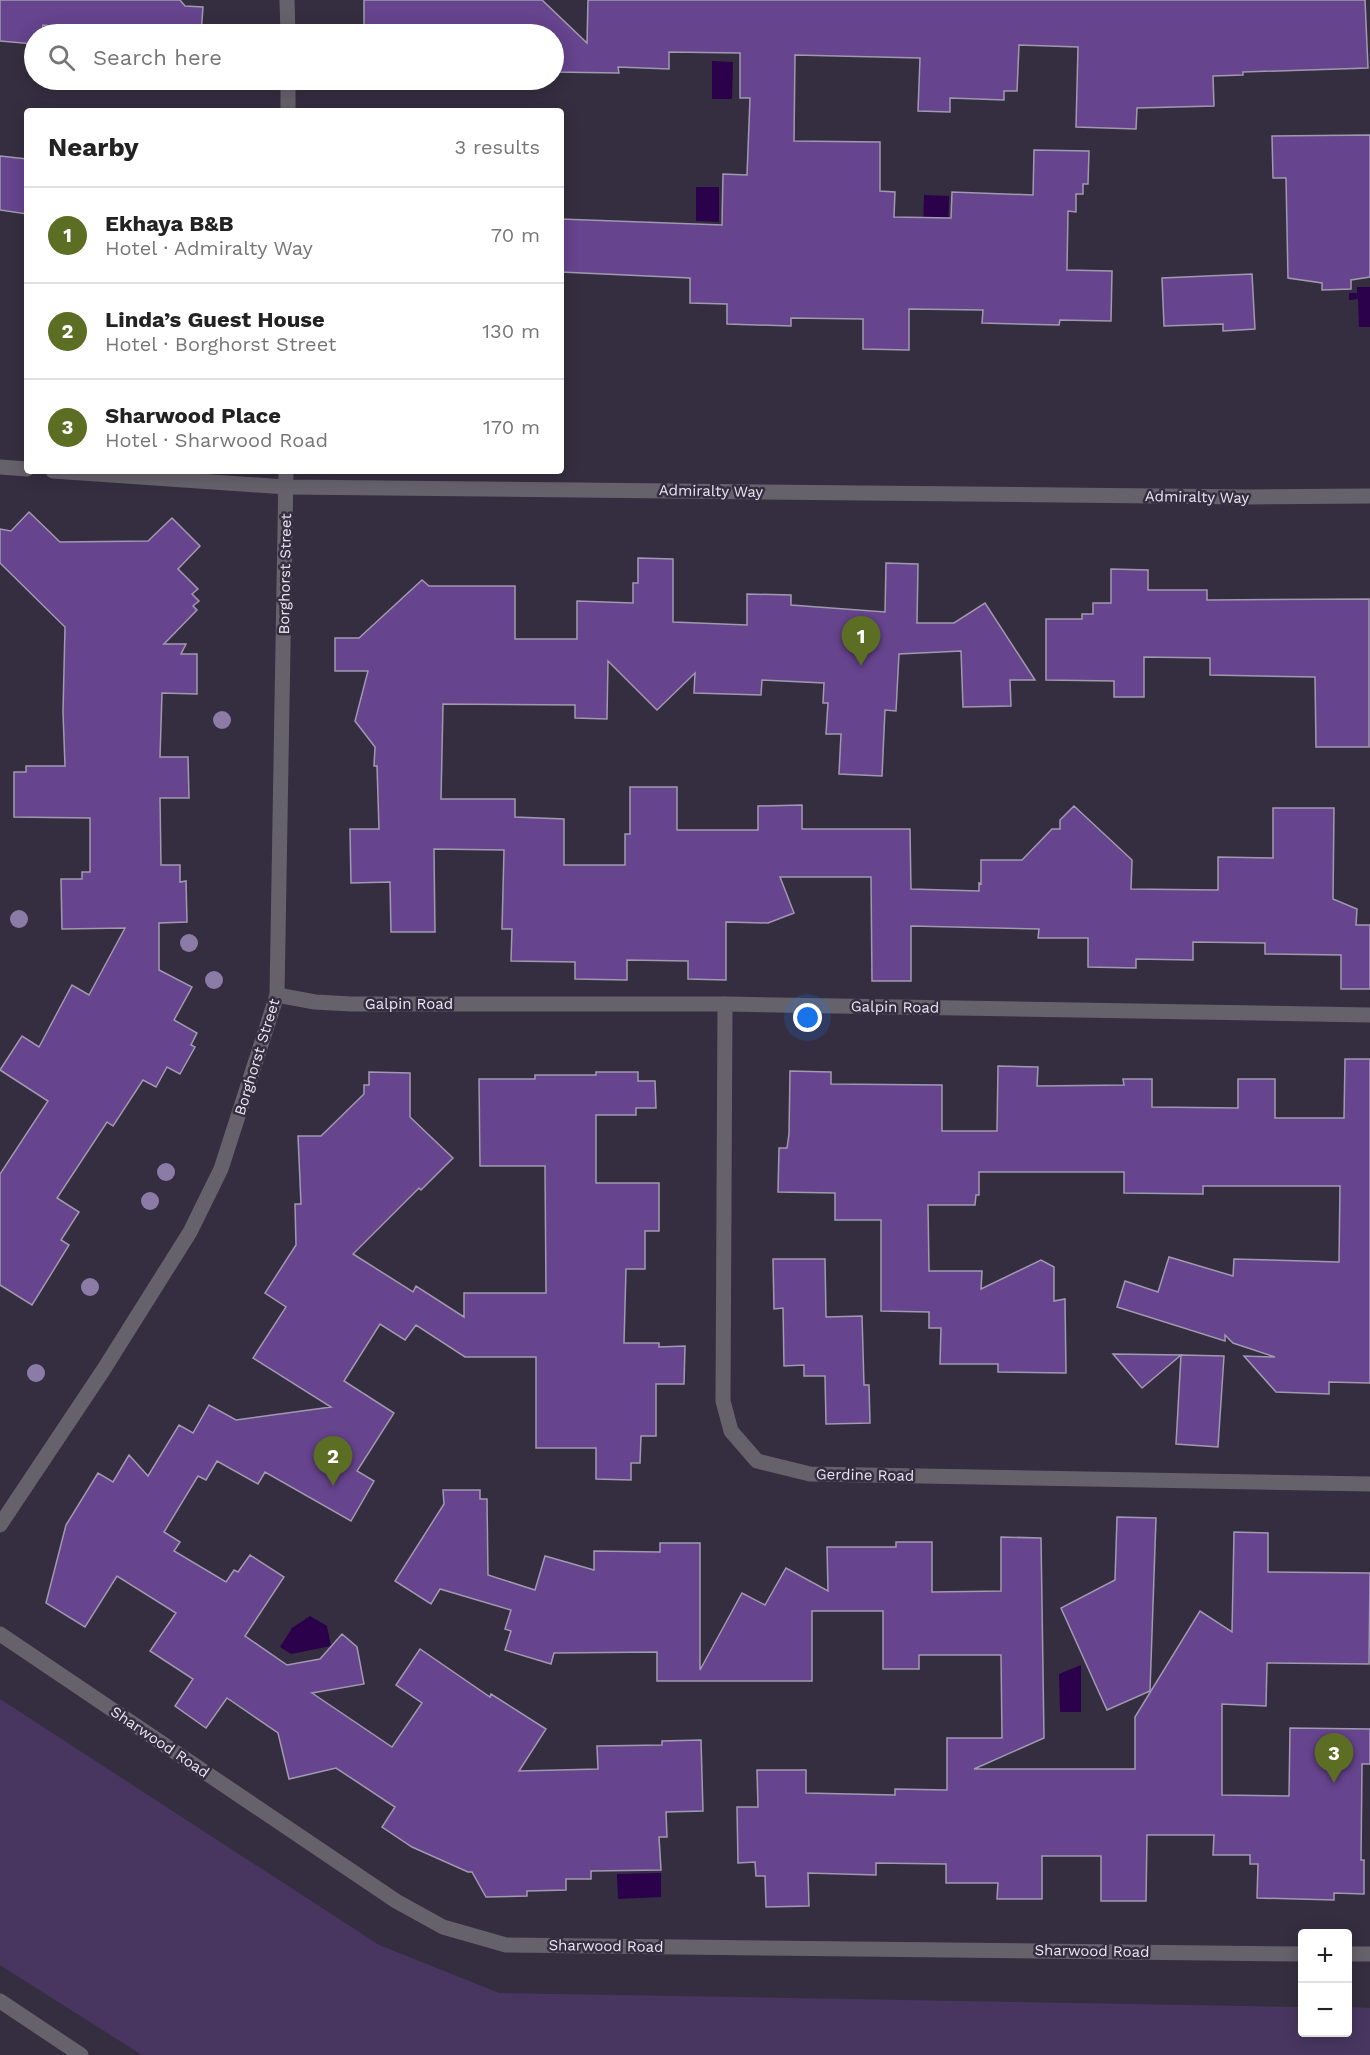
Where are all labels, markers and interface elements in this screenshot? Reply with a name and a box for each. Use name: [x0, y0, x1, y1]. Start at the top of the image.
search box: [24, 24, 564, 90]
icon: search: [45, 41, 78, 74]
text: Search here: [93, 45, 222, 70]
text: Nearby: [48, 132, 139, 162]
text: 3 results: [455, 135, 540, 159]
text: Ekhaya B&B: [105, 211, 234, 236]
text: 1: [63, 223, 72, 247]
text: 70 m: [491, 223, 540, 247]
text: Hotel · Admiralty Way: [105, 236, 313, 260]
text: Linda’s Guest House: [105, 307, 325, 332]
text: 2: [62, 319, 73, 343]
text: 130 m: [482, 319, 540, 343]
text: Hotel · Borghorst Street: [105, 332, 336, 356]
text: Sharwood Place: [105, 403, 281, 428]
text: 3: [62, 415, 73, 439]
text: 170 m: [483, 415, 540, 439]
text: Hotel · Sharwood Road: [105, 428, 328, 452]
street label: Admiralty Way: [659, 481, 763, 501]
street label: Admiralty Way: [1145, 487, 1249, 507]
street label: Borghorst Street: [275, 513, 295, 635]
pin: 1: [842, 616, 880, 666]
street label: Galpin Road: [365, 995, 453, 1013]
street label: Borghorst Street: [231, 996, 284, 1118]
street label: Galpin Road: [851, 997, 939, 1017]
your location: [793, 1003, 822, 1032]
pin: 2: [314, 1436, 352, 1486]
street label: Gerdine Road: [816, 1465, 914, 1485]
street label: Sharwood Road: [107, 1702, 213, 1782]
pin: 3: [1314, 1734, 1354, 1783]
map controls: [1298, 1929, 1352, 2037]
button: +: [1298, 1929, 1352, 1983]
street label: Sharwood Road: [548, 1936, 664, 1956]
street label: Sharwood Road: [1034, 1941, 1150, 1961]
button: −: [1298, 1983, 1352, 2037]

